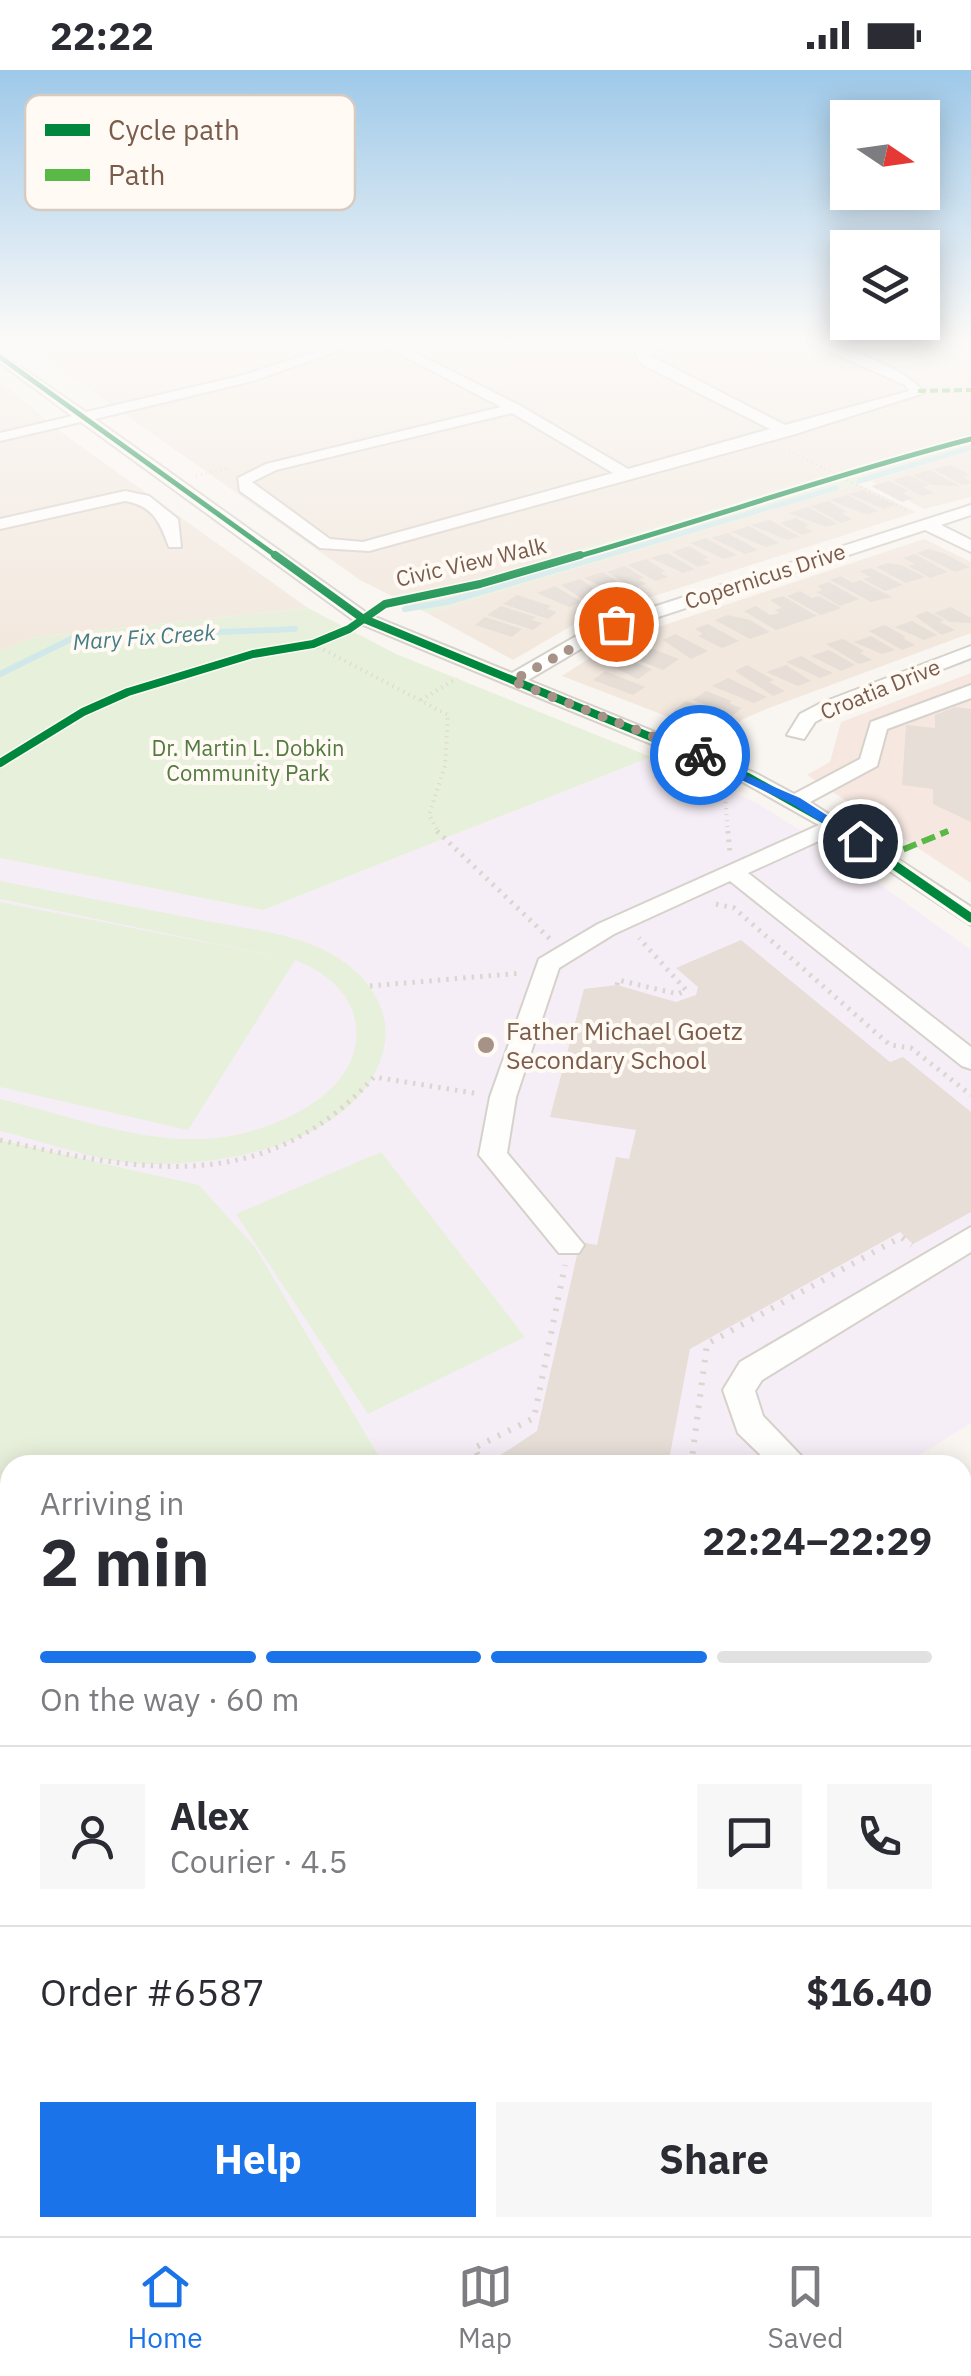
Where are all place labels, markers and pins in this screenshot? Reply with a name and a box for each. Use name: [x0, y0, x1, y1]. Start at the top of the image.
pin: [574, 582, 659, 667]
pin: [818, 799, 903, 884]
place label: Father Michael Goetz Secondary School: [506, 1014, 743, 1076]
marker: Father Michael Goetz Secondary School: [475, 1034, 497, 1056]

